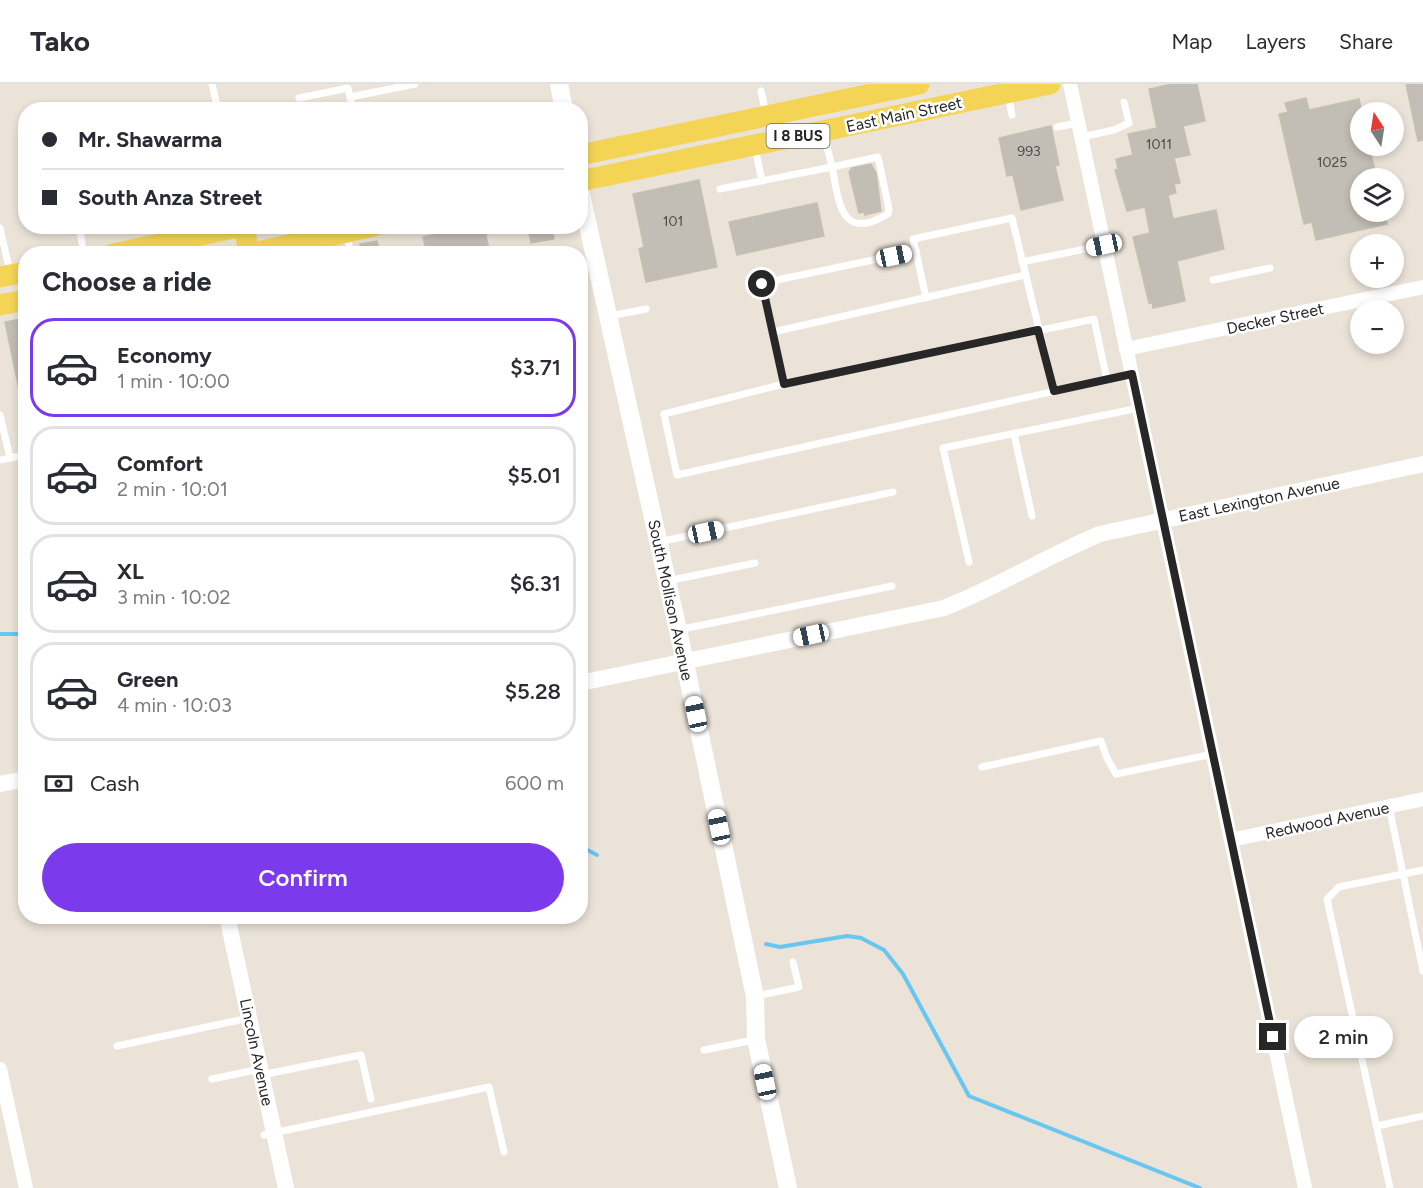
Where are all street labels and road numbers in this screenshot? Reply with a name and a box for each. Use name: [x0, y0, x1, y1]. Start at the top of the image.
street label: East Main Street: [844, 93, 964, 136]
road number: I 8 BUS: [766, 124, 830, 148]
street label: Decker Street: [1225, 299, 1325, 338]
street label: East Lexington Avenue: [1177, 473, 1342, 526]
street label: South Mollison Avenue: [644, 518, 697, 683]
street label: Redwood Avenue: [1263, 798, 1391, 843]
street label: Lincoln Avenue: [236, 997, 277, 1108]

